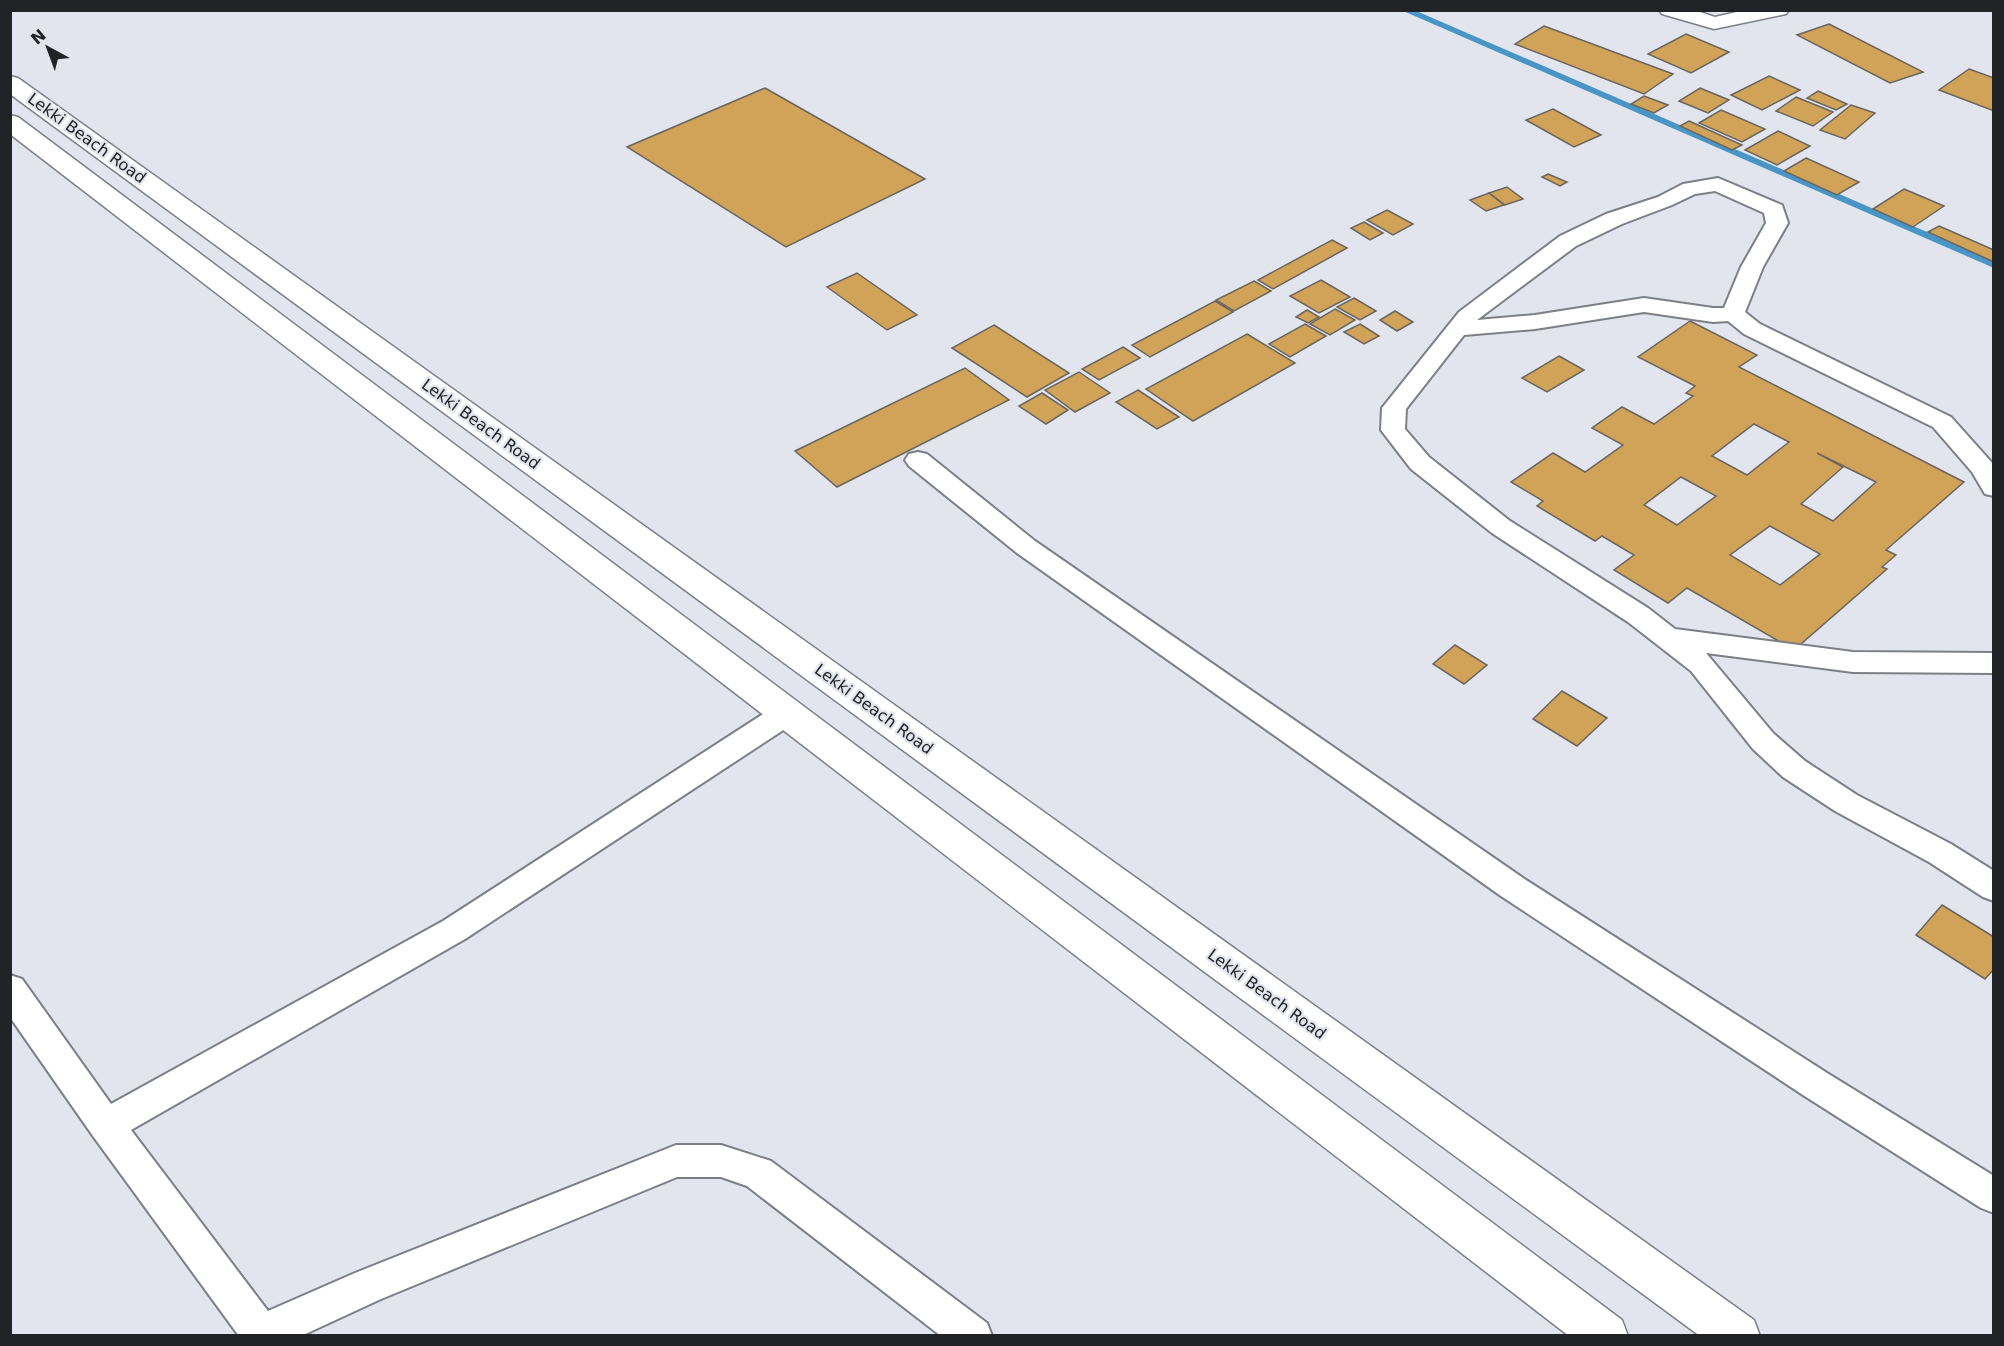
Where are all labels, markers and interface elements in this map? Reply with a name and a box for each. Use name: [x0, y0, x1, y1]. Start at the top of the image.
north arrow: [18, 18, 78, 78]
text: N: [27, 25, 50, 49]
street label: Lekki Beach Road: [24, 89, 150, 187]
street label: Lekki Beach Road: [418, 375, 544, 473]
street label: Lekki Beach Road: [811, 660, 937, 758]
street label: Lekki Beach Road: [1204, 945, 1330, 1043]

